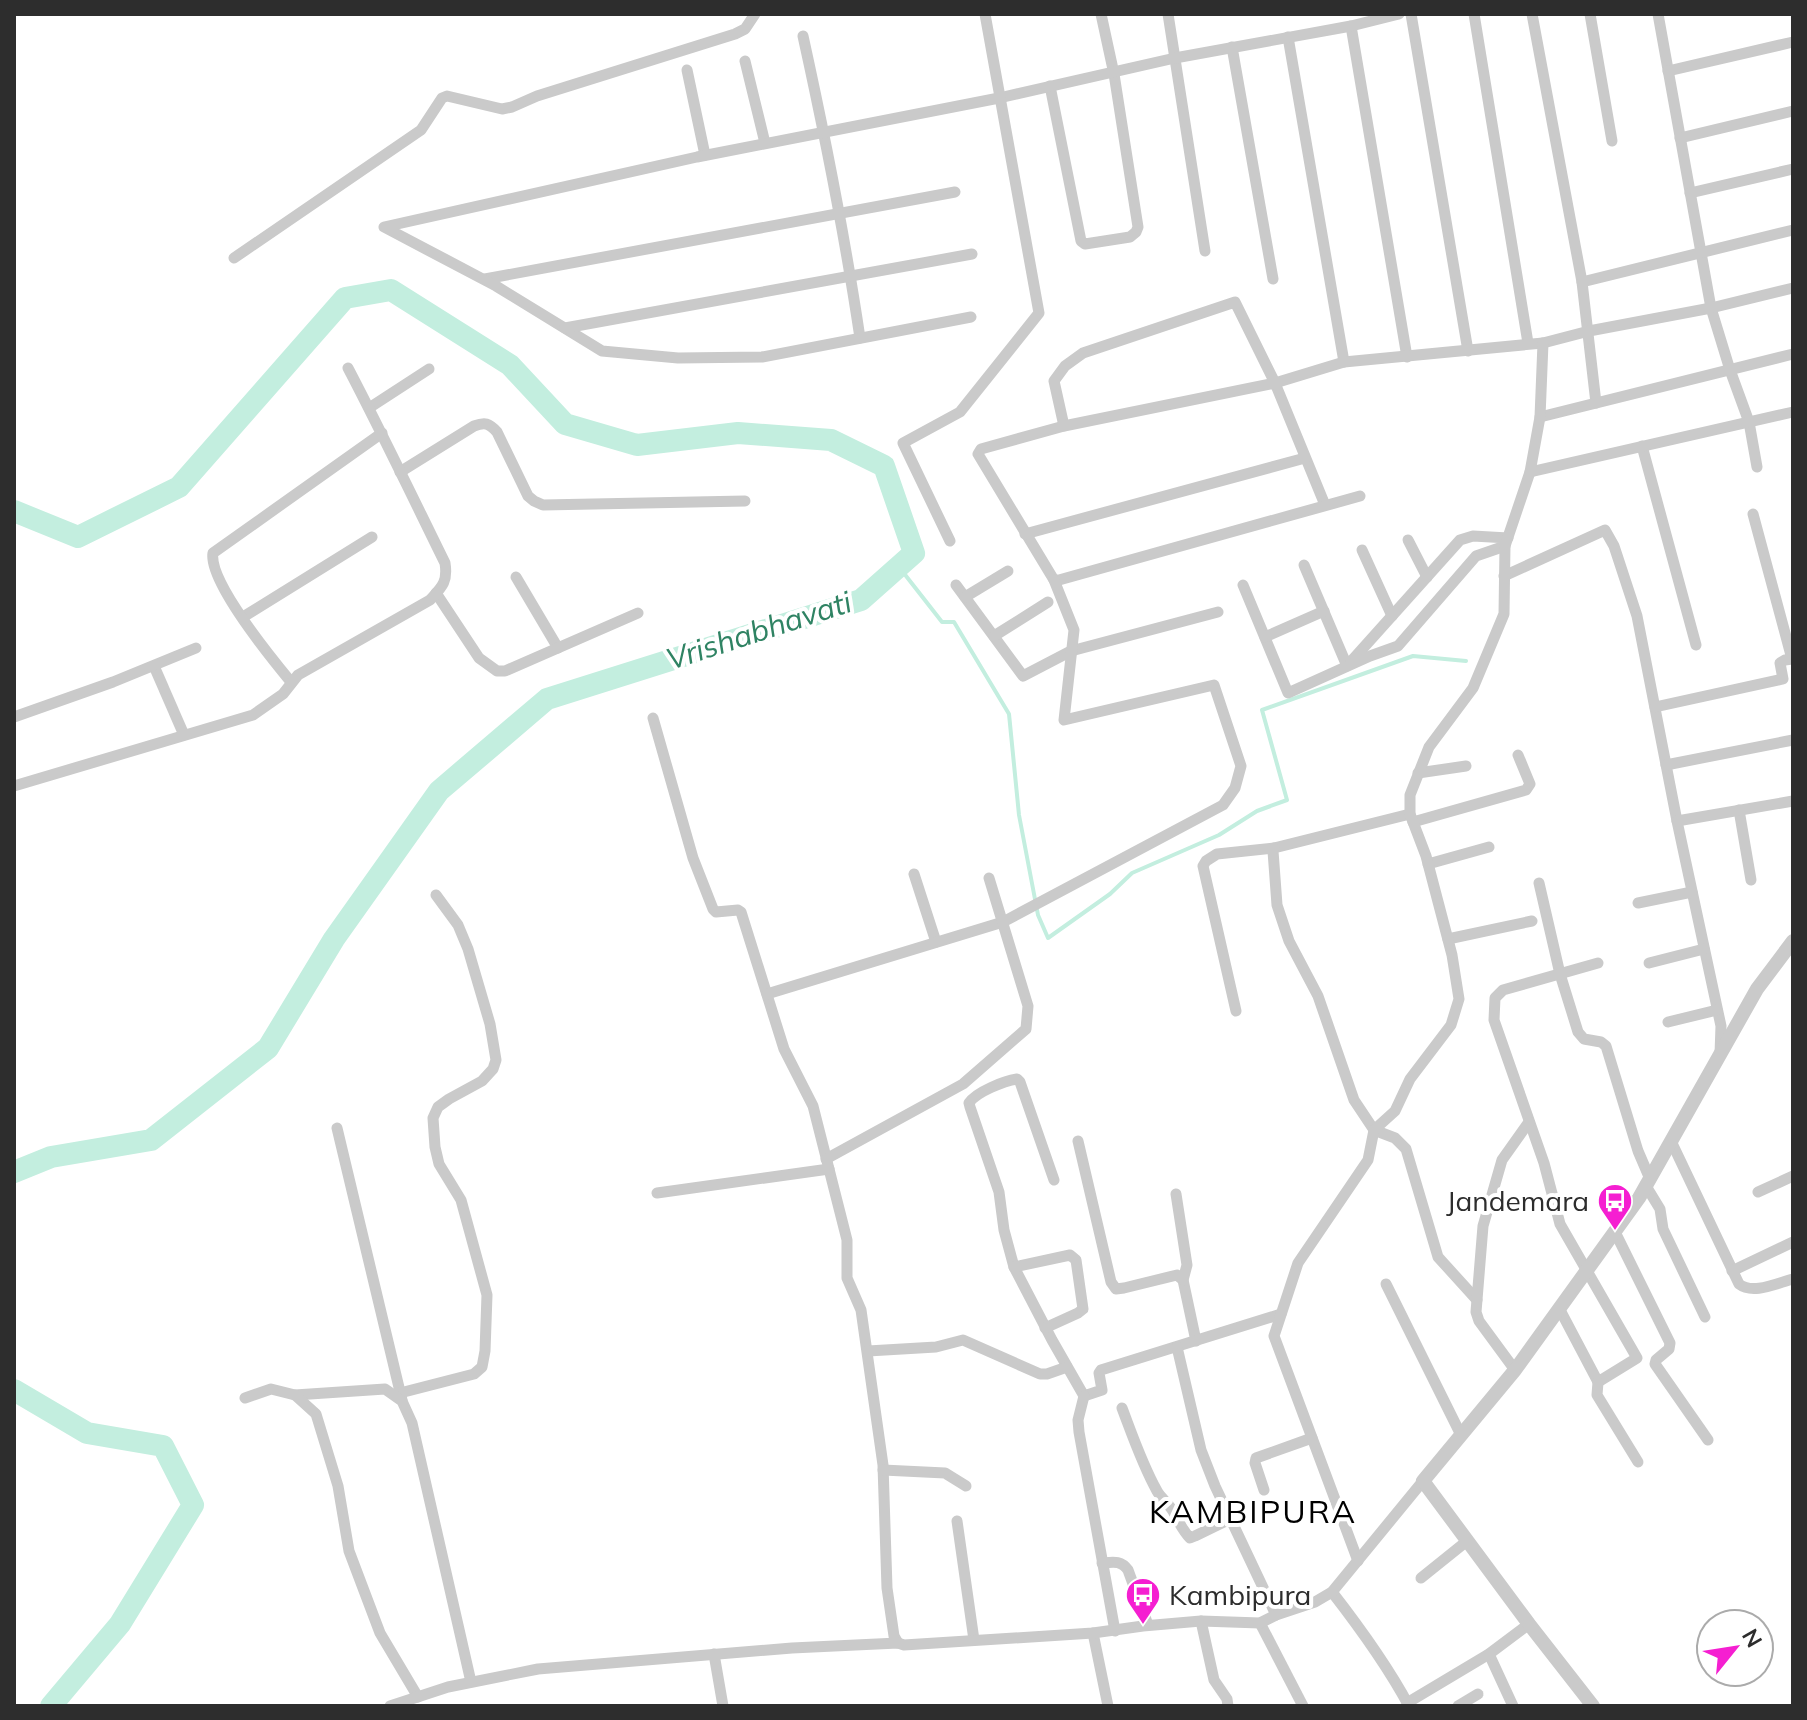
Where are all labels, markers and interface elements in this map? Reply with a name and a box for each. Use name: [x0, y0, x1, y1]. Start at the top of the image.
water label: Vrishabhavati: [661, 582, 857, 678]
bus stop icon: Jandemara: [1596, 1182, 1634, 1232]
place label: Jandemara: [1446, 1183, 1589, 1218]
district label: KAMBIPURA: [1149, 1491, 1357, 1531]
bus stop icon: Kambipura: [1124, 1576, 1162, 1626]
place label: Kambipura: [1169, 1577, 1311, 1612]
north arrow: [1695, 1608, 1775, 1688]
text: N: [1736, 1624, 1769, 1652]

